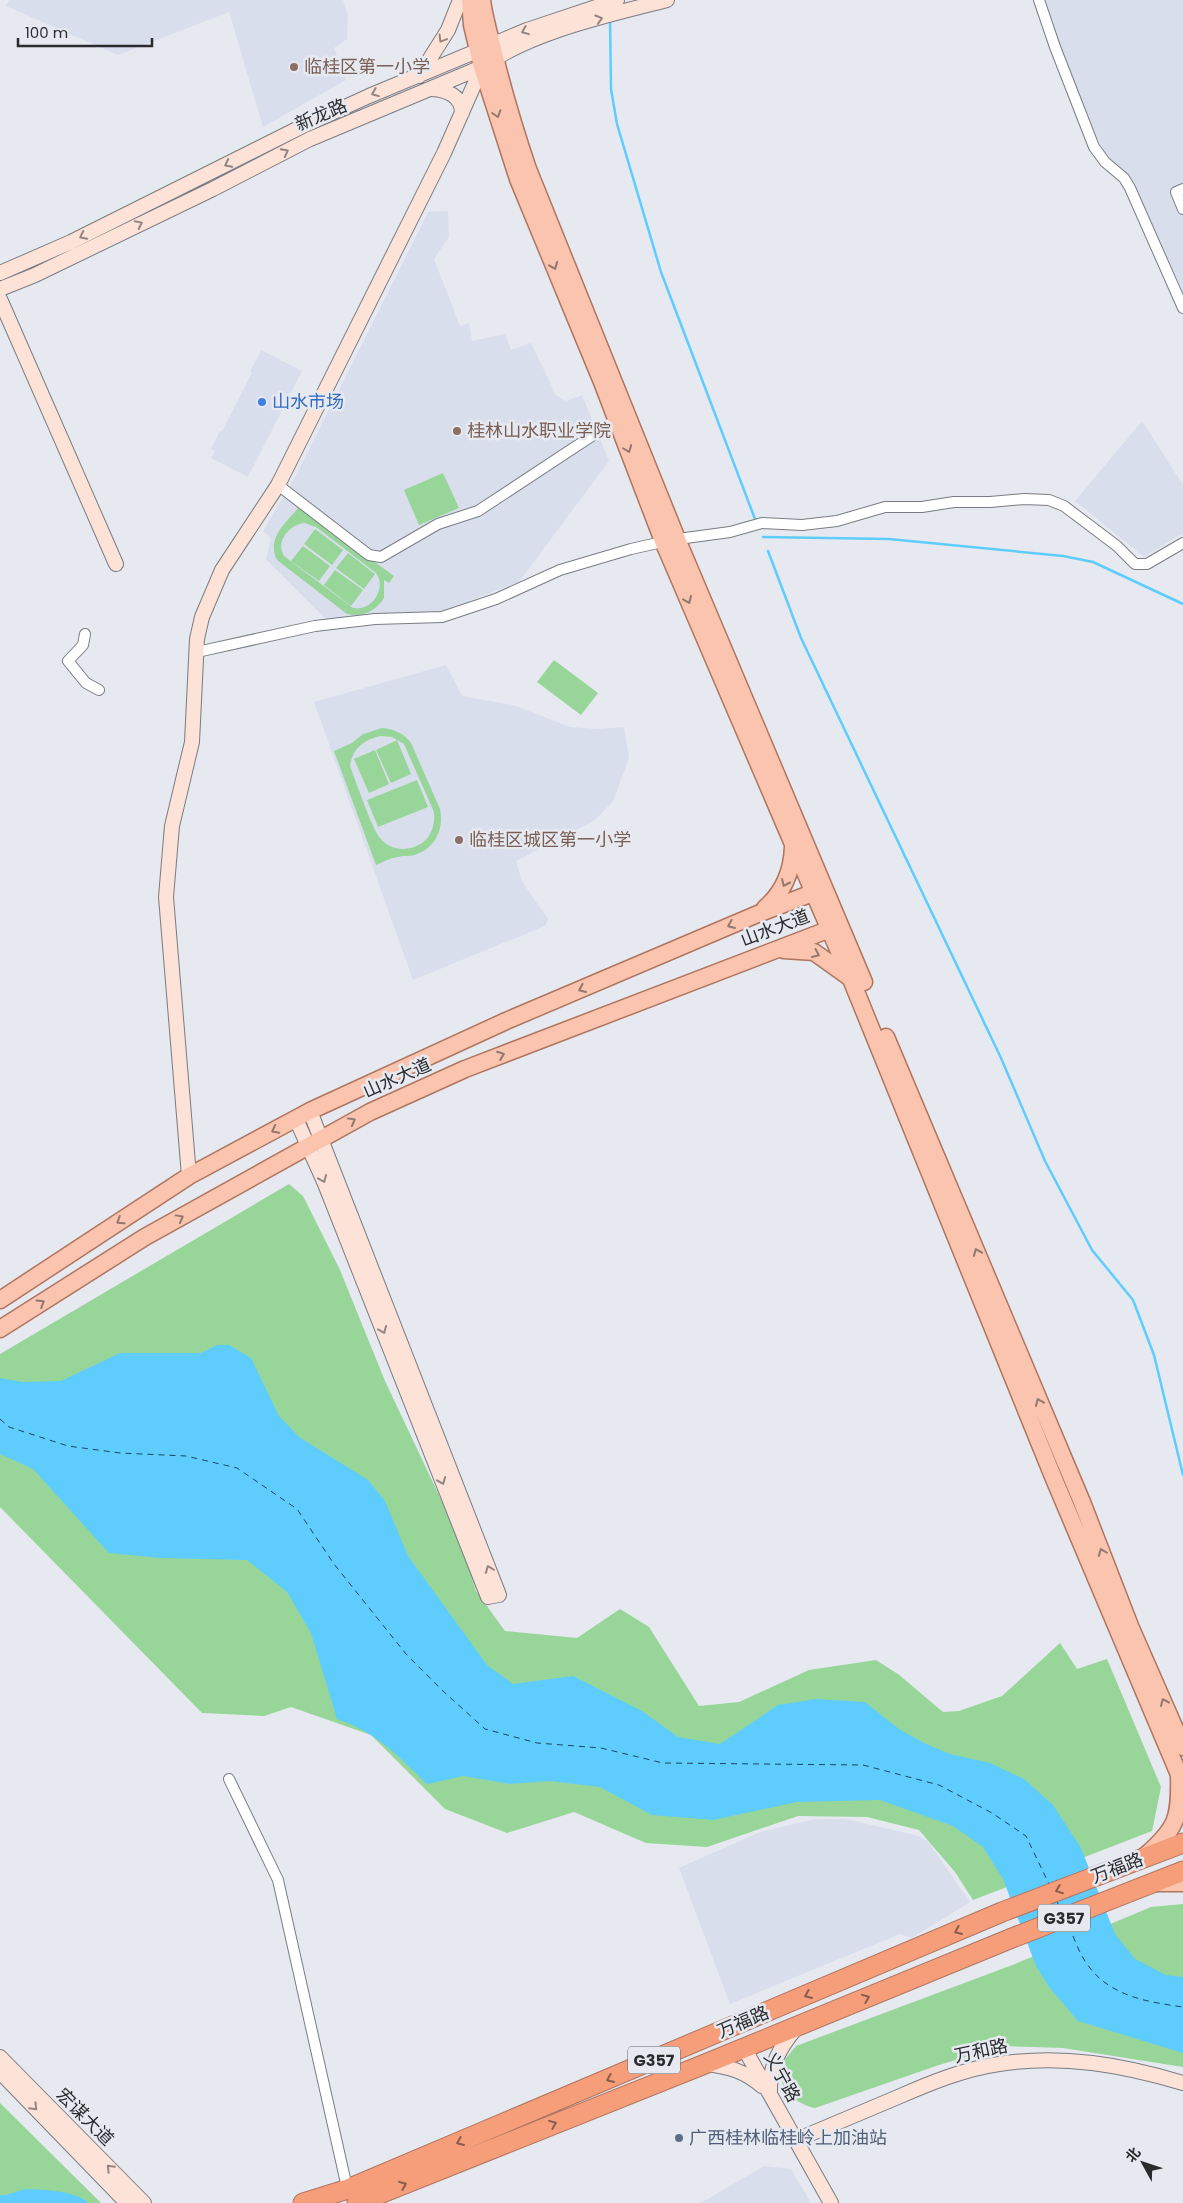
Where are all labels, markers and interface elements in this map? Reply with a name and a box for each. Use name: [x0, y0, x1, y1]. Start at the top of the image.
scale bar: [18, 15, 151, 47]
one-way arrow: [595, 15, 603, 25]
text: 100 m: [25, 22, 68, 43]
one-way arrow: [521, 25, 530, 35]
one-way arrow: [438, 34, 448, 43]
place label: 临桂区第一小学: [304, 54, 430, 79]
marker: 临桂区第一小学: [288, 61, 300, 73]
one-way arrow: [371, 87, 380, 98]
street label: 新龙路: [291, 92, 351, 137]
one-way arrow: [491, 109, 501, 118]
one-way arrow: [280, 148, 289, 158]
one-way arrow: [225, 158, 234, 168]
one-way arrow: [134, 220, 143, 230]
one-way arrow: [79, 230, 88, 240]
one-way arrow: [548, 261, 559, 270]
place label: 山水市场: [272, 389, 344, 414]
marker: 山水市场: [256, 396, 268, 408]
place label: 桂林山水职业学院: [467, 418, 611, 443]
marker: 桂林山水职业学院: [451, 425, 463, 437]
one-way arrow: [622, 444, 632, 453]
one-way arrow: [682, 595, 693, 604]
place label: 临桂区城区第一小学: [469, 827, 631, 852]
marker: 临桂区城区第一小学: [453, 834, 465, 846]
one-way arrow: [781, 878, 791, 887]
street label: 山水大道: [737, 903, 813, 952]
one-way arrow: [727, 919, 736, 930]
one-way arrow: [811, 948, 820, 959]
one-way arrow: [578, 982, 587, 993]
street label: 山水大道: [359, 1051, 435, 1104]
one-way arrow: [496, 1051, 504, 1061]
one-way arrow: [347, 1118, 356, 1128]
one-way arrow: [272, 1124, 281, 1134]
one-way arrow: [316, 1174, 327, 1183]
one-way arrow: [174, 1214, 183, 1224]
one-way arrow: [117, 1215, 126, 1224]
one-way arrow: [972, 1249, 982, 1257]
one-way arrow: [36, 1299, 45, 1309]
one-way arrow: [377, 1325, 387, 1334]
one-way arrow: [1035, 1398, 1046, 1407]
one-way arrow: [437, 1477, 447, 1485]
one-way arrow: [1098, 1548, 1108, 1557]
one-way arrow: [485, 1566, 495, 1574]
one-way arrow: [1159, 1698, 1170, 1707]
street label: 万福路: [1087, 1846, 1147, 1889]
one-way arrow: [1055, 1884, 1064, 1894]
road number: G357: [1038, 1905, 1090, 1932]
one-way arrow: [954, 1926, 962, 1936]
one-way arrow: [804, 1988, 813, 1999]
one-way arrow: [861, 1993, 870, 2004]
street label: 万福路: [713, 1999, 773, 2044]
street label: 万和路: [952, 2033, 1010, 2068]
road number: G357: [628, 2046, 680, 2074]
street label: 义宁路: [758, 2047, 806, 2106]
one-way arrow: [606, 2072, 615, 2083]
street label: 宏谋大道: [51, 2082, 120, 2151]
one-way arrow: [28, 2102, 37, 2111]
one-way arrow: [549, 2120, 557, 2130]
place label: 广西桂林临桂岭上加油站: [689, 2125, 887, 2150]
marker: 广西桂林临桂岭上加油站: [673, 2132, 685, 2144]
one-way arrow: [456, 2135, 465, 2146]
north arrow: [1118, 2138, 1168, 2188]
text: 北: [1121, 2143, 1145, 2166]
one-way arrow: [107, 2165, 116, 2174]
one-way arrow: [398, 2180, 406, 2190]

